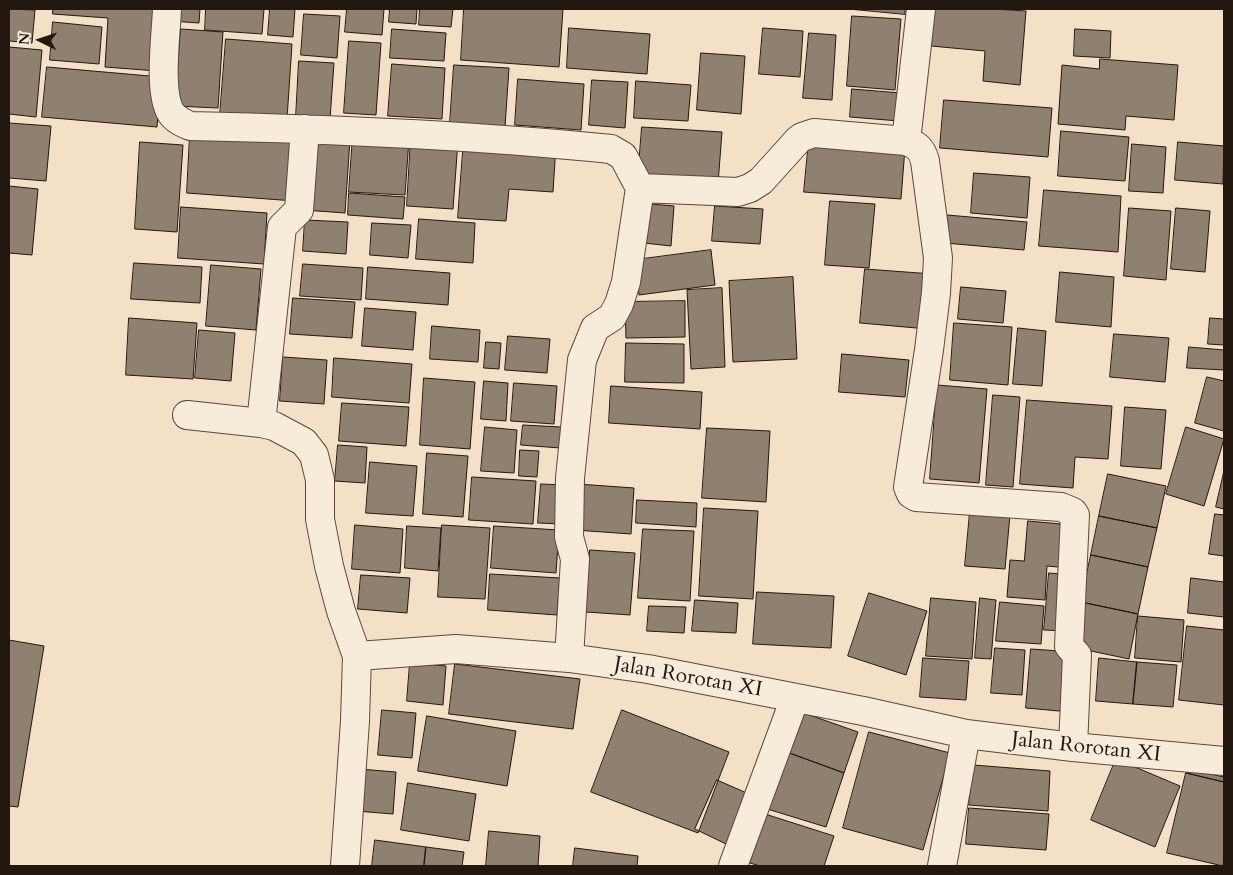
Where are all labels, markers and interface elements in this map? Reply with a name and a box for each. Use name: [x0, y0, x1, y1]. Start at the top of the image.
north arrow: [15, 15, 65, 65]
text: N: [15, 32, 34, 46]
street label: Jalan Rorotan XI: [612, 653, 764, 703]
street label: Jalan Rorotan XI: [1010, 728, 1162, 768]

